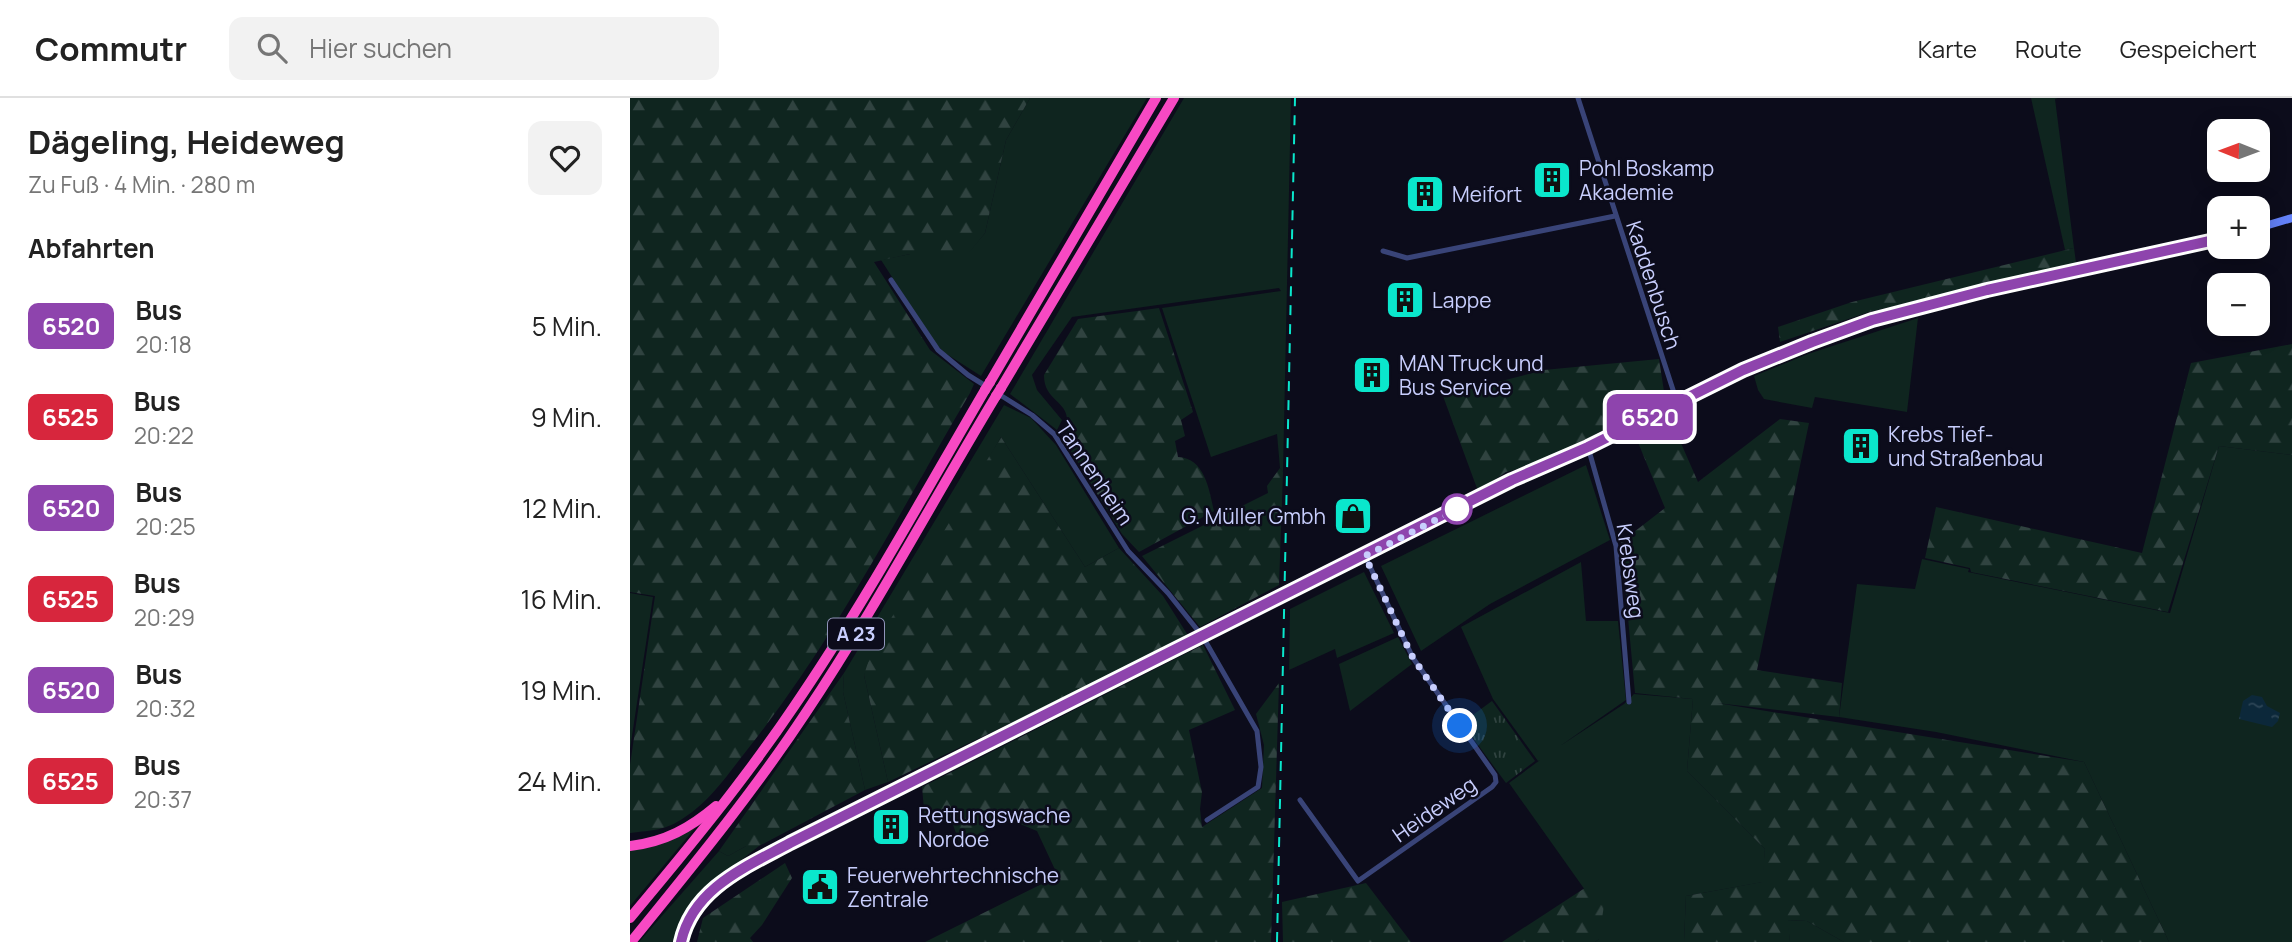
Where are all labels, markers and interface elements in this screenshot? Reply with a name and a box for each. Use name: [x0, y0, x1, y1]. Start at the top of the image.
search box: [229, 17, 719, 80]
text: Commutr: [35, 26, 187, 71]
icon: search: [253, 29, 291, 67]
text: Hier suchen: [309, 30, 452, 66]
text: Karte: [1918, 32, 1977, 65]
text: Route: [2015, 32, 2082, 65]
text: Gespeichert: [2120, 32, 2257, 65]
text: Dägeling, Heideweg: [28, 119, 345, 164]
north arrow: [2207, 119, 2270, 182]
map controls: [2207, 119, 2270, 336]
button: heart: [528, 121, 602, 195]
place label: Pohl Boskamp Akademie: [1579, 154, 1714, 206]
building icon: Pohl Boskamp Akademie: [1531, 159, 1573, 201]
text: Zu Fuß · 4 Min. · 280 m: [28, 168, 255, 200]
building icon: Meifort: [1404, 173, 1446, 215]
place label: Meifort: [1452, 180, 1522, 208]
button: +: [2207, 196, 2270, 259]
street label: Kaddenbusch: [1620, 217, 1688, 353]
text: Abfahrten: [28, 230, 155, 266]
button: −: [2207, 273, 2270, 336]
building icon: Lappe: [1384, 279, 1426, 321]
place label: Lappe: [1432, 286, 1492, 314]
text: Bus: [135, 292, 182, 328]
text: 5 Min.: [532, 308, 602, 344]
text: 6520: [42, 309, 100, 342]
text: 20:18: [135, 328, 192, 360]
place label: MAN Truck und Bus Service: [1399, 349, 1544, 401]
building icon: MAN Truck und Bus Service: [1351, 354, 1393, 396]
text: Bus: [134, 383, 180, 419]
line badge: 6520: [1601, 394, 1699, 440]
text: 9 Min.: [531, 399, 602, 435]
text: 6525: [42, 400, 99, 433]
text: 6520: [1621, 400, 1679, 433]
street label: Tannenheim: [1050, 416, 1140, 530]
text: 20:22: [134, 419, 194, 451]
place label: Krebs Tief- und Straßenbau: [1888, 420, 2043, 472]
building icon: Krebs Tief- und Straßenbau: [1840, 425, 1882, 467]
text: Bus: [135, 474, 182, 510]
text: 12 Min.: [522, 490, 602, 526]
text: 6520: [42, 491, 100, 524]
unlabelled marker: [1442, 494, 1472, 524]
shop icon: G. Müller Gmbh: [1332, 495, 1374, 537]
place label: G. Müller Gmbh: [1181, 502, 1326, 530]
text: 20:25: [135, 510, 196, 542]
street label: Krebsweg: [1610, 522, 1652, 620]
text: Bus: [134, 565, 180, 601]
text: 16 Min.: [521, 581, 602, 617]
text: 6525: [42, 582, 99, 615]
text: 20:29: [134, 601, 195, 633]
road number: A 23: [828, 618, 884, 650]
text: Bus: [135, 656, 182, 692]
text: 19 Min.: [521, 672, 602, 708]
text: 6520: [42, 673, 100, 706]
text: 20:32: [135, 692, 195, 724]
your location: [1442, 708, 1477, 743]
text: Bus: [134, 747, 180, 783]
text: 24 Min.: [517, 763, 602, 799]
text: 6525: [42, 764, 99, 797]
street label: Heideweg: [1387, 770, 1481, 848]
text: 20:37: [134, 783, 192, 815]
place label: Rettungswache Nordoe: [918, 801, 1071, 853]
building icon: Rettungswache Nordoe: [870, 806, 912, 848]
place label: Feuerwehrtechnische Zentrale: [847, 861, 1059, 913]
public building icon: Feuerwehrtechnische Zentrale: [799, 866, 841, 908]

